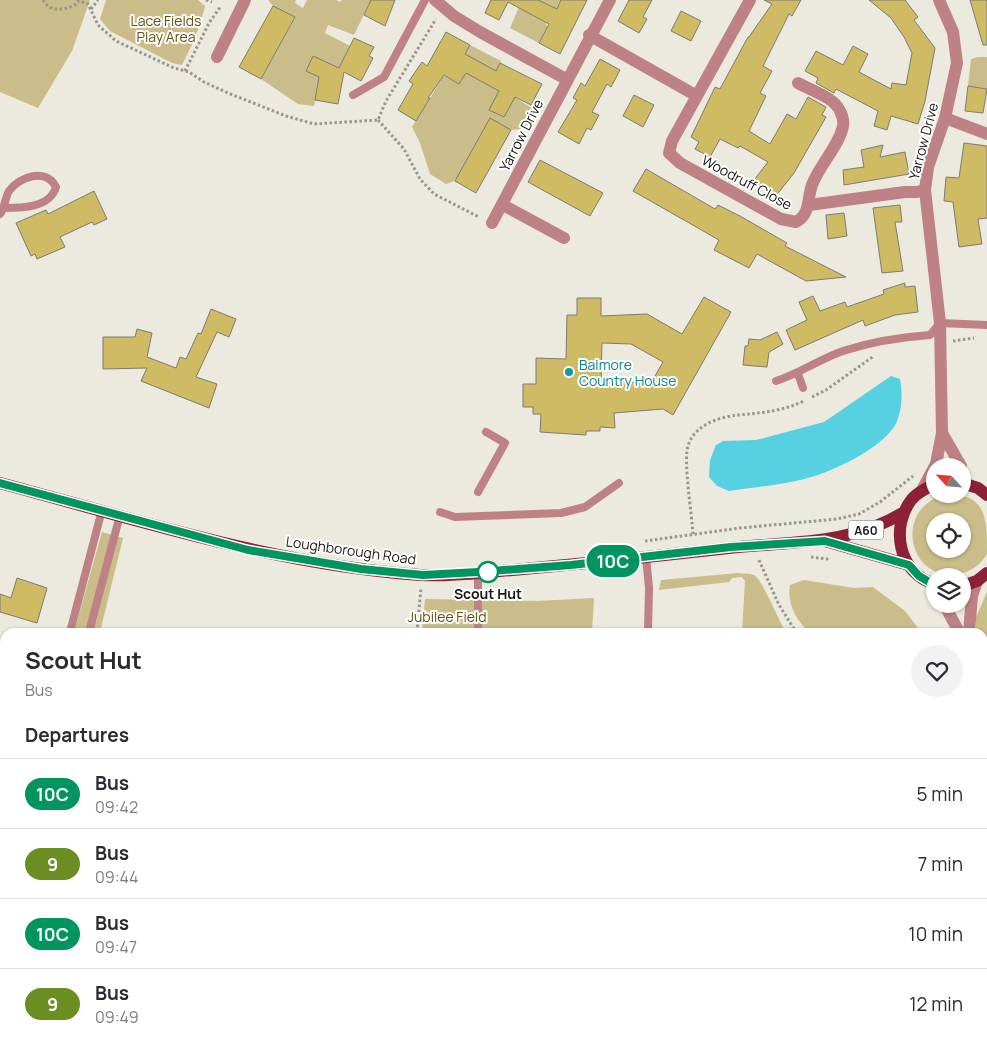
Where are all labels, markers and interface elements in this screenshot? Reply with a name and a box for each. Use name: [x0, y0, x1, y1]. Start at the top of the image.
park label: Lace Fields Play Area: [131, 11, 201, 46]
street label: Yarrow Drive: [495, 96, 547, 174]
street label: Yarrow Drive: [904, 101, 942, 181]
street label: Woodruff Close: [699, 150, 795, 214]
place label: Balmore Country House: [579, 355, 676, 390]
marker: Balmore Country House: [563, 366, 575, 378]
north arrow: [926, 458, 971, 502]
map controls: [926, 458, 971, 613]
button: locate: [926, 513, 971, 558]
road number: A60: [848, 520, 884, 540]
street label: Loughborough Road: [285, 531, 417, 569]
line badge: 10C: [584, 545, 642, 577]
text: 10C: [596, 549, 630, 573]
marker: Scout Hut: [477, 561, 499, 583]
button: layers: [926, 568, 971, 613]
place label: Scout Hut: [454, 584, 522, 603]
park label: Jubilee Field: [408, 607, 486, 626]
text: Scout Hut: [25, 643, 142, 676]
button: heart: [911, 645, 963, 697]
text: Bus: [25, 679, 53, 701]
text: Departures: [25, 722, 129, 748]
text: Bus: [95, 770, 129, 796]
text: 5 min: [916, 781, 963, 807]
text: 10C: [36, 782, 69, 806]
text: 09:42: [95, 796, 138, 818]
text: Bus: [95, 840, 129, 866]
text: 7 min: [918, 851, 963, 877]
text: 9: [47, 852, 58, 876]
text: 09:44: [95, 866, 139, 888]
text: Bus: [95, 910, 129, 936]
text: 10 min: [908, 921, 963, 947]
text: 10C: [36, 922, 69, 946]
text: 09:47: [95, 936, 137, 958]
text: Bus: [95, 980, 129, 1006]
text: 12 min: [909, 991, 963, 1017]
text: 9: [47, 992, 58, 1016]
text: 09:49: [95, 1006, 139, 1028]

